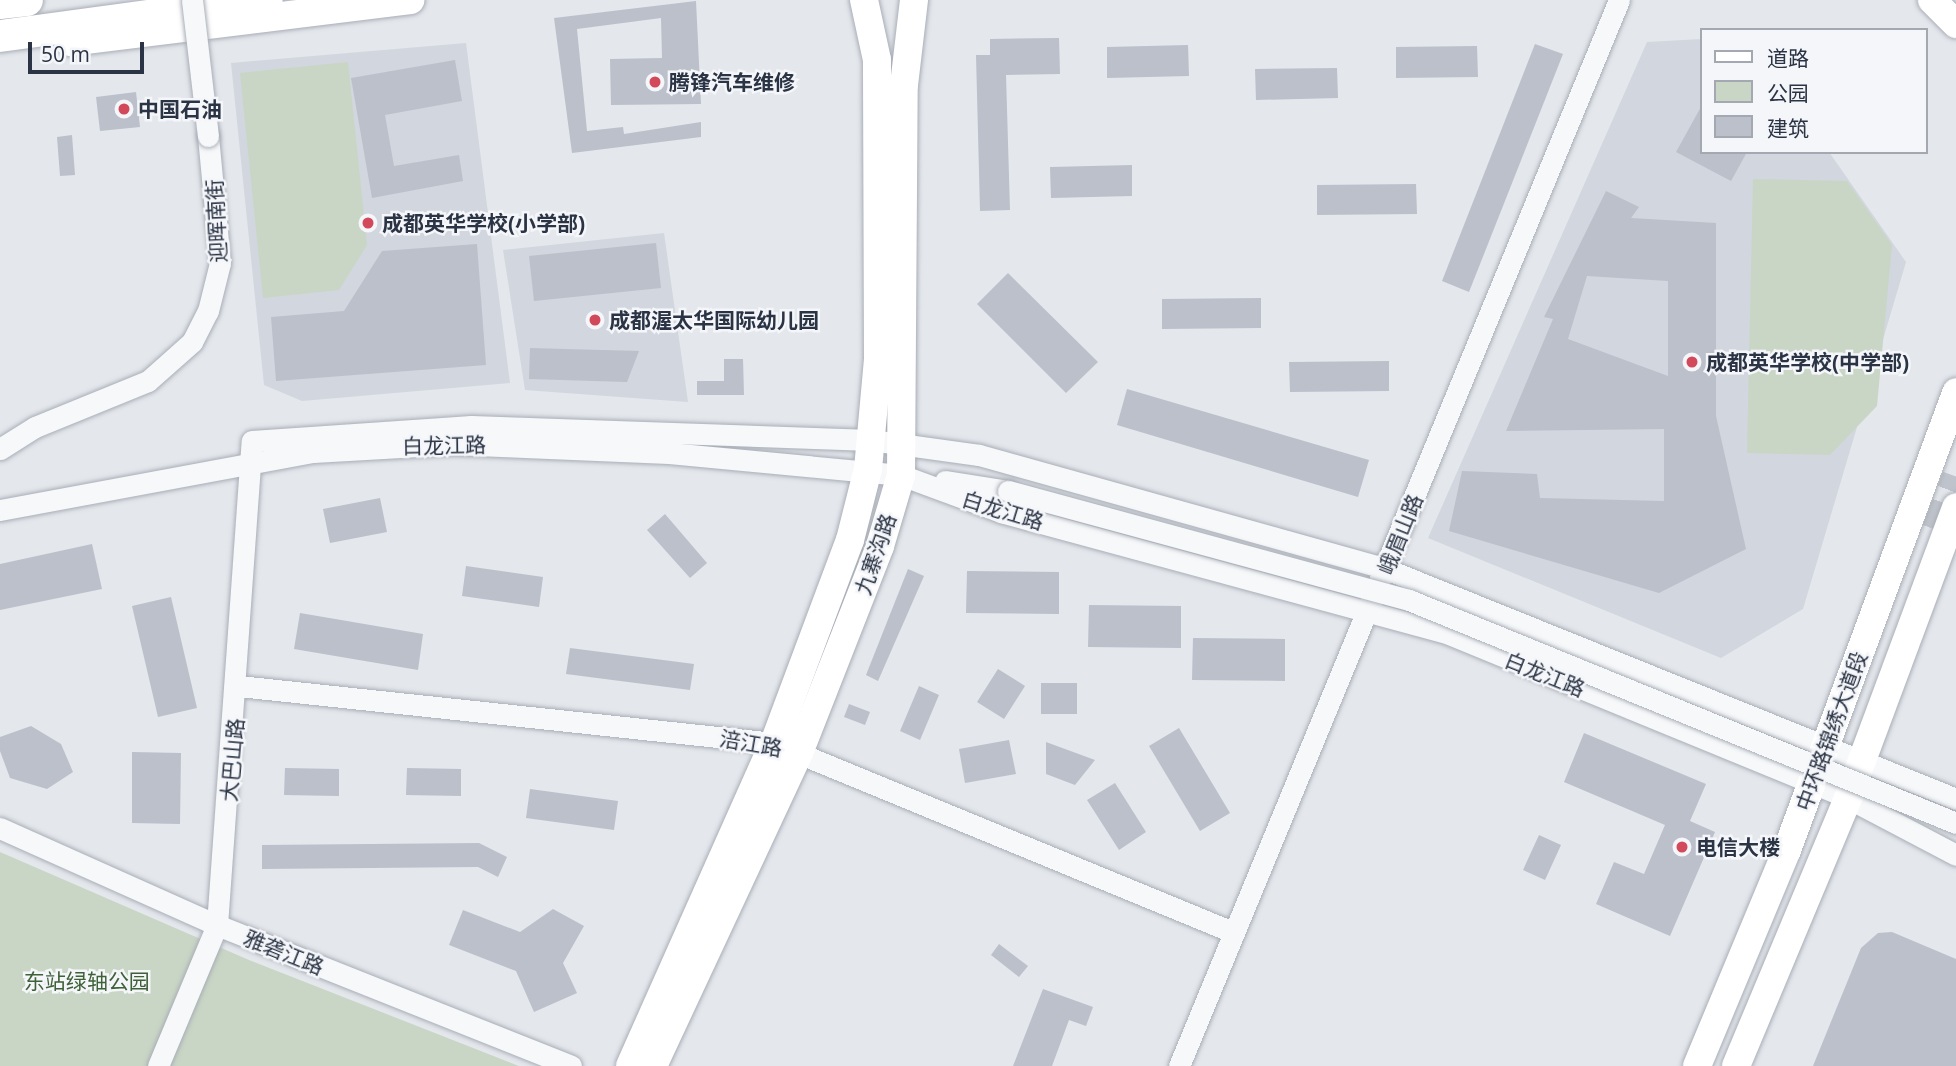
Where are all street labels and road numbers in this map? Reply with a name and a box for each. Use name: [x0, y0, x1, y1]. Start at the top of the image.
street label: 迎晖南街: [201, 178, 231, 264]
street label: 白龙江路: [402, 432, 486, 458]
street label: 白龙江路: [959, 486, 1047, 534]
street label: 峨眉山路: [1373, 490, 1427, 578]
street label: 九寨沟路: [849, 510, 901, 598]
street label: 白龙江路: [1501, 647, 1589, 701]
street label: 中环路锦绣大道段: [1790, 648, 1872, 814]
street label: 大巴山路: [216, 717, 248, 803]
street label: 涪江路: [718, 725, 784, 761]
street label: 雅砻江路: [240, 925, 328, 979]

